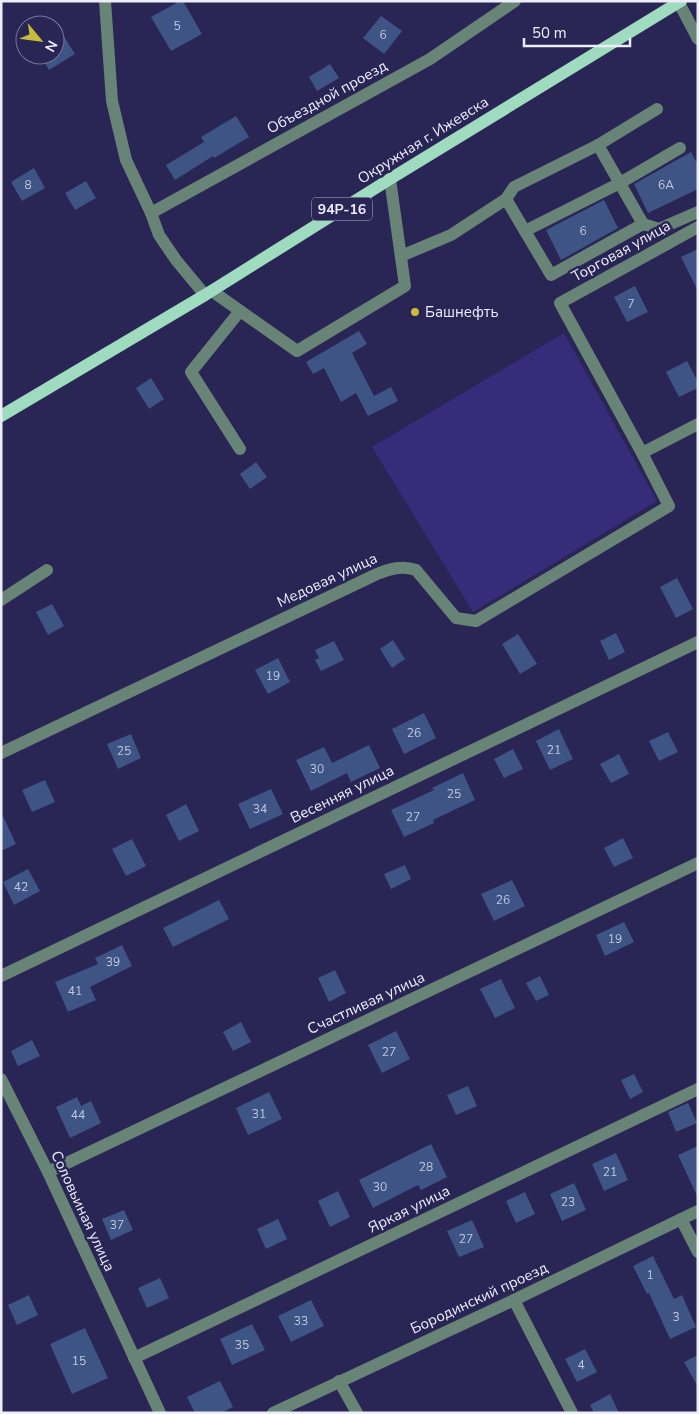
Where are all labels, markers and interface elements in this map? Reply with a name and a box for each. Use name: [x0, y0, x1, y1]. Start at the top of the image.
north arrow: [15, 15, 65, 65]
scale bar: [524, 15, 630, 47]
house number: 5: [173, 18, 181, 34]
text: 50 m: [532, 23, 567, 43]
house number: 6: [379, 27, 387, 43]
text: N: [40, 37, 62, 55]
street label: Объездной проезд: [263, 56, 391, 138]
street label: Окружная г. Ижевска: [354, 92, 492, 188]
house number: 8: [24, 177, 32, 193]
house number: 6А: [658, 177, 674, 193]
road number: 94Р-16: [312, 198, 372, 220]
street label: Торговая улица: [568, 216, 674, 286]
house number: 6: [579, 223, 587, 239]
house number: 7: [627, 296, 635, 312]
place label: Башнефть: [425, 302, 499, 322]
marker: Башнефть: [409, 306, 421, 318]
street label: Медовая улица: [274, 548, 380, 612]
house number: 19: [266, 668, 280, 684]
house number: 26: [407, 725, 421, 741]
house number: 21: [547, 742, 561, 758]
house number: 25: [117, 743, 131, 759]
street label: Весенняя улица: [287, 760, 397, 828]
house number: 30: [310, 761, 324, 777]
house number: 25: [447, 786, 461, 802]
house number: 34: [253, 801, 267, 817]
house number: 27: [406, 809, 420, 825]
house number: 42: [14, 879, 28, 895]
house number: 26: [496, 892, 510, 908]
house number: 19: [608, 931, 622, 947]
house number: 39: [106, 954, 120, 970]
street label: Счастливая улица: [304, 967, 428, 1039]
house number: 41: [68, 983, 82, 999]
house number: 27: [382, 1044, 396, 1060]
house number: 31: [252, 1106, 266, 1122]
house number: 44: [71, 1107, 85, 1123]
street label: Соловьиная улица: [46, 1147, 120, 1275]
house number: 28: [419, 1159, 433, 1175]
house number: 21: [603, 1164, 617, 1180]
house number: 30: [373, 1179, 387, 1195]
street label: Яркая улица: [365, 1181, 453, 1237]
house number: 23: [561, 1194, 575, 1210]
house number: 37: [110, 1217, 124, 1233]
house number: 27: [459, 1231, 473, 1247]
street label: Бородинский проезд: [407, 1257, 551, 1339]
house number: 1: [646, 1267, 654, 1283]
house number: 3: [672, 1309, 680, 1325]
house number: 33: [294, 1313, 308, 1329]
house number: 35: [235, 1337, 249, 1353]
house number: 15: [72, 1353, 86, 1369]
house number: 4: [577, 1357, 585, 1373]

